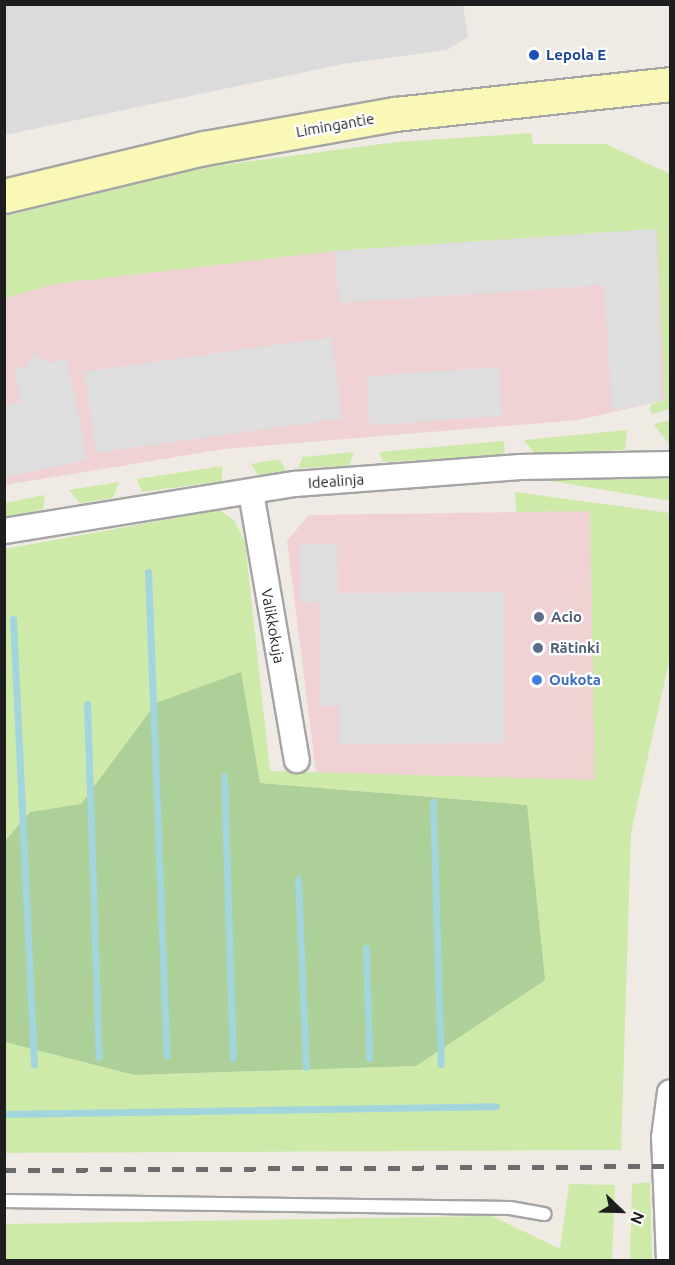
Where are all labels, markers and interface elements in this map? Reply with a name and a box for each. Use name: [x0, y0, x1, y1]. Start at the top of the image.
place label: Lepola E: [546, 46, 606, 64]
marker: Lepola E: [527, 48, 541, 62]
street label: Limingantie: [294, 109, 376, 141]
street label: Idealinja: [307, 470, 365, 492]
street label: Valikkokuja: [258, 587, 288, 665]
place label: Acio: [551, 608, 582, 626]
marker: Acio: [532, 610, 546, 624]
place label: Rätinki: [550, 639, 600, 657]
marker: Rätinki: [531, 641, 545, 655]
place label: Oukota: [549, 671, 601, 689]
marker: Oukota: [530, 673, 544, 687]
north arrow: [591, 1181, 651, 1241]
text: N: [627, 1209, 648, 1227]

